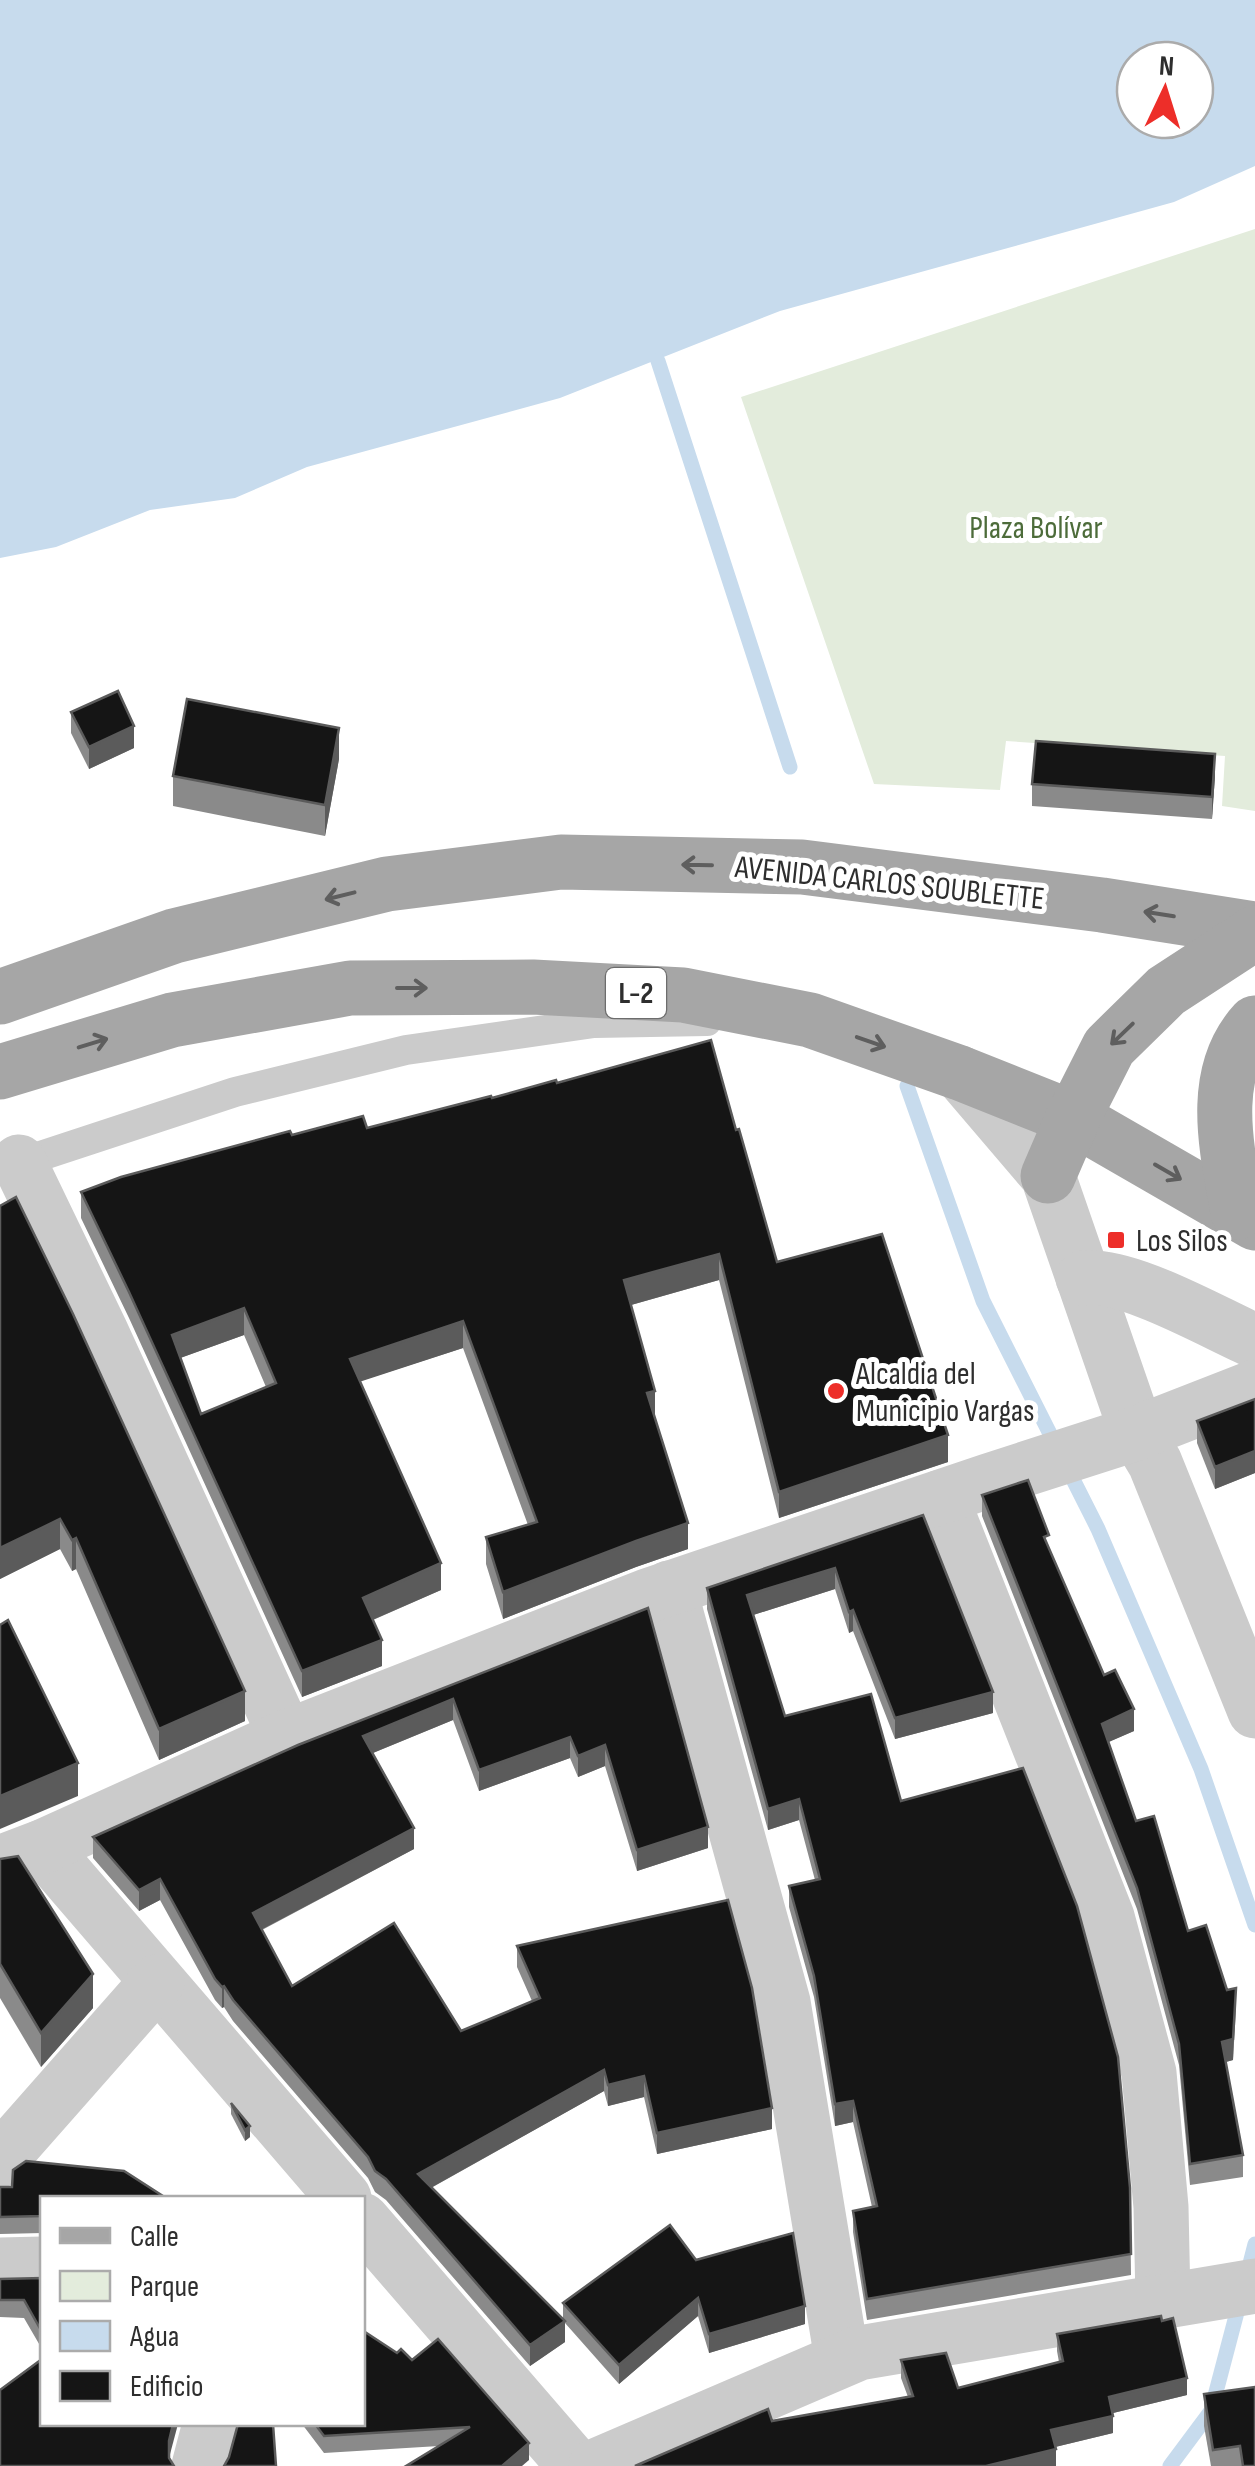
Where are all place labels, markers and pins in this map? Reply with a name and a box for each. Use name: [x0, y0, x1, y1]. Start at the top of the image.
place label: Los Silos: [1136, 1222, 1228, 1261]
marker: Los Silos: [1105, 1229, 1127, 1251]
place label: Alcaldia del Municipio Vargas: [855, 1355, 1035, 1431]
marker: Alcaldia del Municipio Vargas: [825, 1380, 847, 1402]

